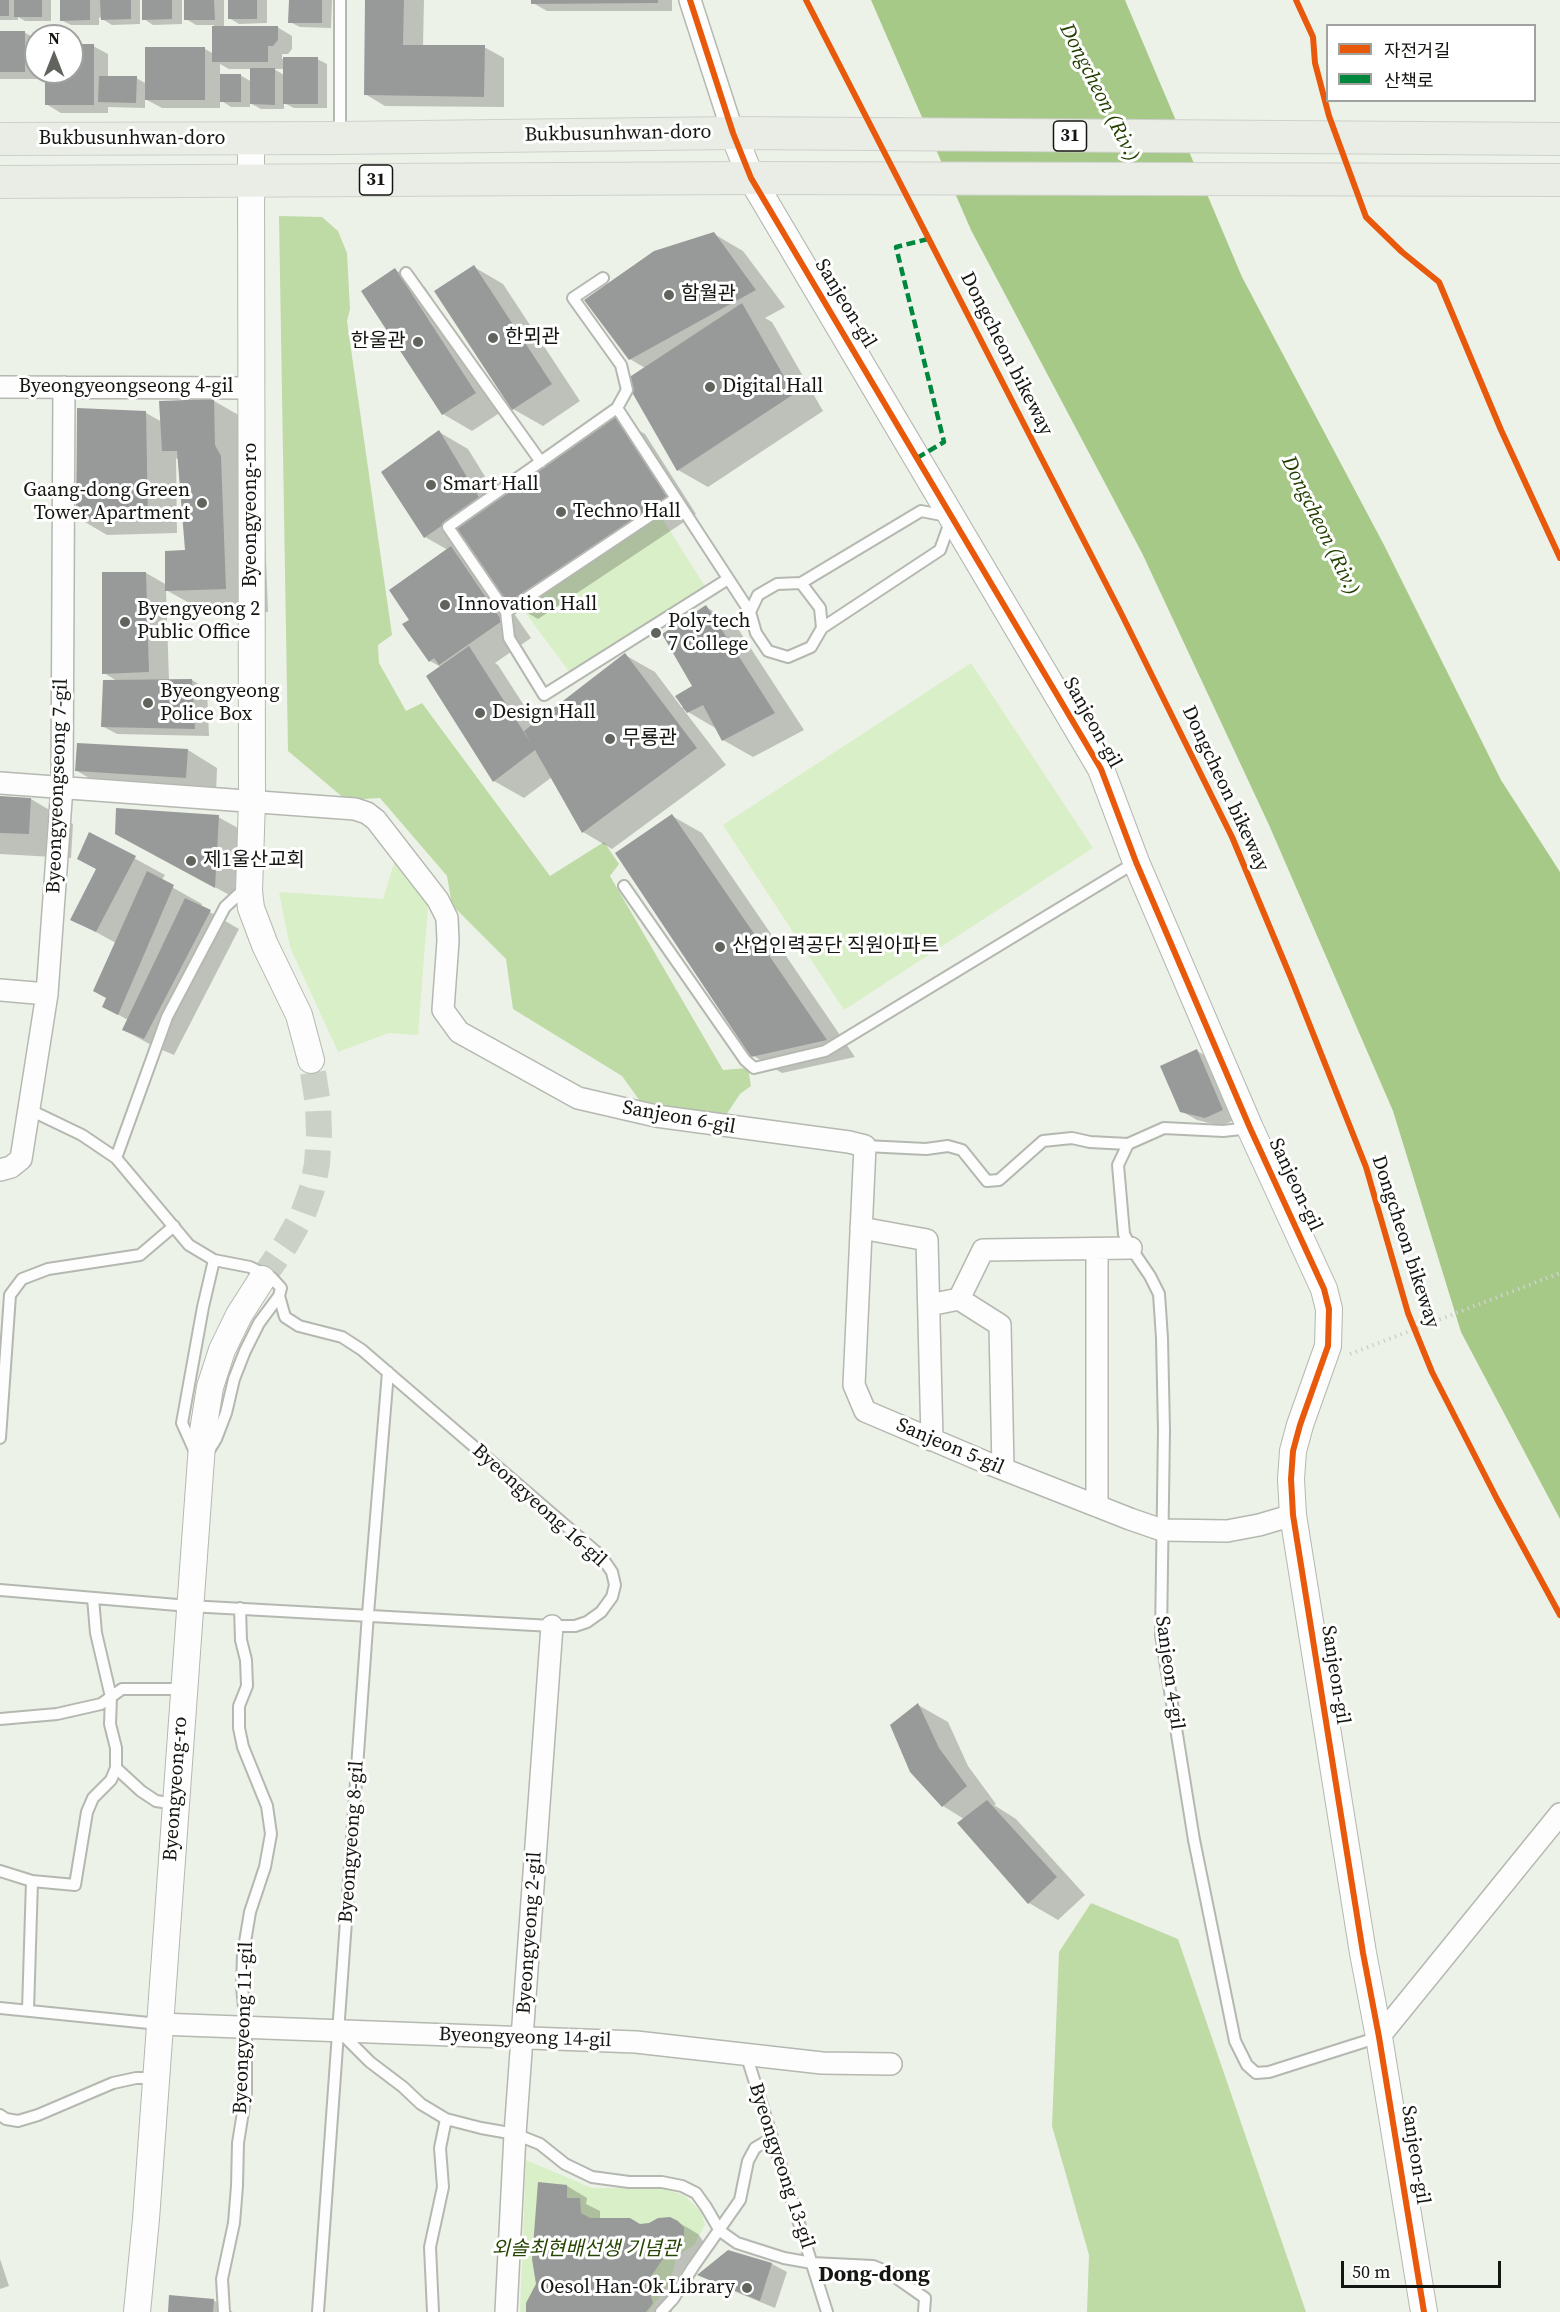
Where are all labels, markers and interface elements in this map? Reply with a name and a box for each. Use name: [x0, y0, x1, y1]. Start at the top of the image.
water label: Dongcheon (Riv.): [1053, 20, 1145, 166]
north arrow: [24, 24, 84, 84]
legend: [1326, 24, 1536, 102]
text: N: [48, 27, 60, 49]
text: 자전거길: [1384, 38, 1450, 63]
text: 산책로: [1384, 68, 1434, 93]
street label: Bukbusunhwan-doro: [524, 120, 712, 148]
road number: 31: [1054, 121, 1086, 151]
street label: Bukbusunhwan-doro: [39, 127, 225, 151]
road number: 31: [360, 165, 392, 195]
street label: Sanjeon-gil: [809, 255, 881, 353]
street label: Dongcheon bikeway: [954, 268, 1058, 440]
place label: 함월관: [681, 283, 736, 307]
marker: 함월관: [662, 288, 676, 302]
place label: 한뫼관: [505, 326, 560, 350]
place label: 한울관: [351, 330, 406, 354]
marker: 한뫼관: [486, 331, 500, 345]
marker: 한울관: [411, 335, 425, 349]
street label: Byeongyeongseong 4-gil: [18, 375, 234, 399]
place label: Digital Hall: [722, 375, 823, 399]
marker: Digital Hall: [703, 380, 717, 394]
street label: Byeongyeong-ro: [239, 442, 263, 588]
water label: Dongcheon (Riv.): [1275, 452, 1365, 600]
place label: Smart Hall: [443, 473, 539, 497]
marker: Smart Hall: [424, 478, 438, 492]
place label: Gaang-dong Green Tower Apartment: [23, 479, 190, 526]
marker: Gaang-dong Green Tower Apartment: [195, 496, 209, 510]
place label: Techno Hall: [573, 500, 681, 524]
marker: Techno Hall: [554, 505, 568, 519]
place label: Innovation Hall: [457, 593, 597, 617]
place label: Byengyeong 2 Public Office: [137, 598, 260, 645]
marker: Innovation Hall: [438, 598, 452, 612]
place label: Poly-tech 7 College: [668, 610, 750, 657]
marker: Byengyeong 2 Public Office: [118, 615, 132, 629]
marker: Poly-tech 7 College: [649, 626, 663, 640]
street label: Sanjeon-gil: [1057, 674, 1127, 772]
street label: Byeongyeongseong 7-gil: [42, 678, 74, 894]
place label: Byeongyeong Police Box: [160, 680, 280, 727]
marker: Byeongyeong Police Box: [141, 696, 155, 710]
place label: Design Hall: [492, 701, 596, 725]
street label: Dongcheon bikeway: [1176, 702, 1274, 876]
marker: Design Hall: [473, 706, 487, 720]
place label: 무룡관: [622, 727, 677, 751]
marker: 무룡관: [603, 732, 617, 746]
place label: 제1울산교회: [203, 849, 305, 873]
marker: 제1울산교회: [184, 854, 198, 868]
place label: 산업인력공단 직원아파트: [732, 935, 939, 959]
marker: 산업인력공단 직원아파트: [713, 940, 727, 954]
street label: Sanjeon 6-gil: [621, 1096, 737, 1140]
street label: Sanjeon-gil: [1263, 1135, 1327, 1235]
street label: Dongcheon bikeway: [1366, 1153, 1444, 1331]
street label: Sanjeon 5-gil: [893, 1414, 1007, 1480]
street label: Byeongyeong 16-gil: [467, 1439, 611, 1573]
street label: Sanjeon 4-gil: [1149, 1615, 1189, 1731]
street label: Sanjeon-gil: [1315, 1624, 1355, 1726]
street label: Byeongyeong-ro: [159, 1716, 193, 1862]
street label: Byeongyeong 8-gil: [334, 1760, 370, 1924]
street label: Byeongyeong 2-gil: [512, 1851, 548, 2015]
street label: Byeongyeong 11-gil: [229, 1941, 259, 2115]
street label: Byeongyeong 14-gil: [438, 2023, 612, 2053]
street label: Byeongyeong 13-gil: [743, 2080, 819, 2252]
street label: Sanjeon-gil: [1395, 2104, 1435, 2206]
park label: 외솔최현배선생 기념관: [492, 2238, 680, 2262]
scale bar: [1344, 2249, 1504, 2287]
text: 50 m: [1352, 2259, 1390, 2284]
district label: Dong-dong: [818, 2262, 930, 2288]
place label: Oesol Han-Ok Library: [540, 2276, 735, 2300]
marker: Oesol Han-Ok Library: [740, 2281, 754, 2295]

